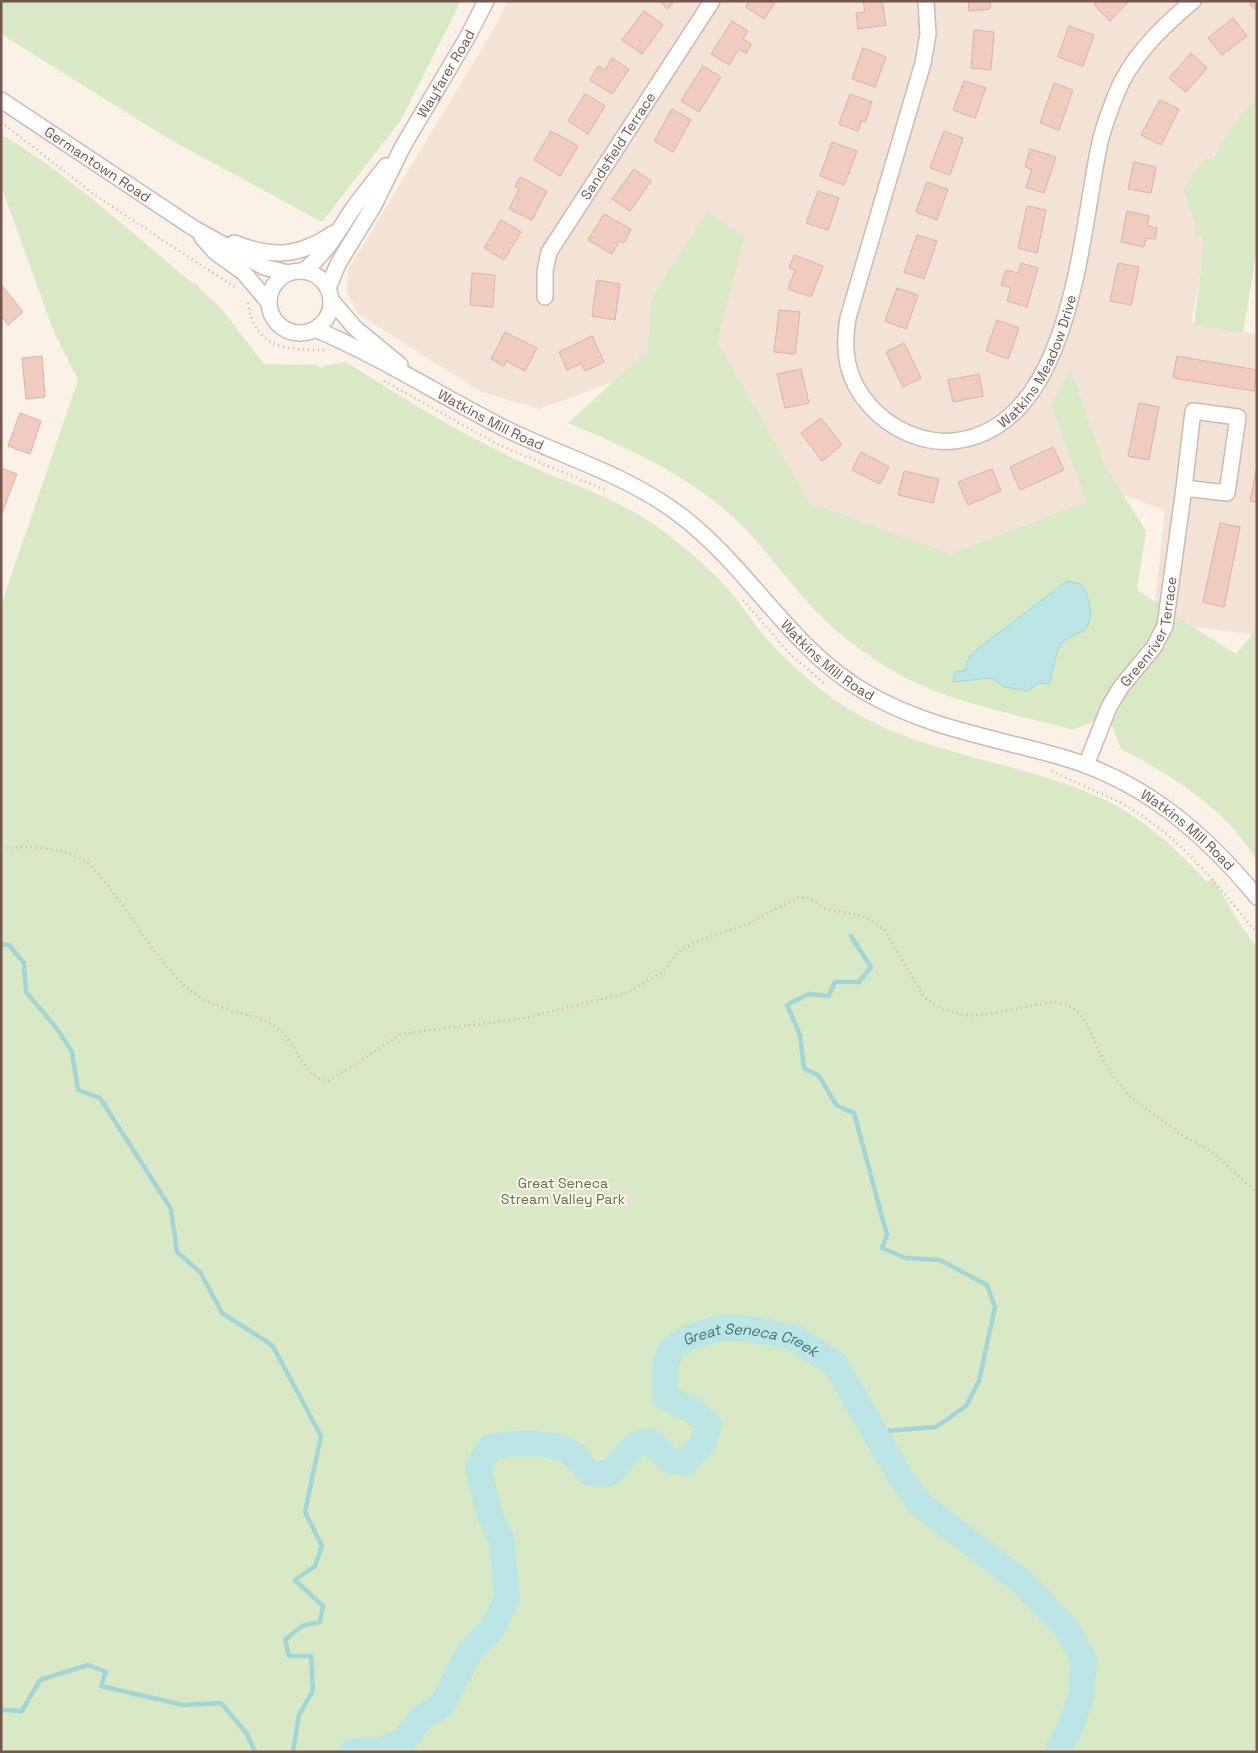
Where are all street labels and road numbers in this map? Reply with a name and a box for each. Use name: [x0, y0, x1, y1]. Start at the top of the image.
street label: Wayfarer Road: [413, 27, 479, 121]
street label: Sandsfield Terrace: [576, 89, 659, 203]
street label: Germantown Road: [41, 122, 154, 206]
street label: Watkins Meadow Drive: [994, 293, 1080, 432]
street label: Watkins Mill Road: [435, 385, 547, 454]
street label: Greenriver Terrace: [1116, 575, 1181, 690]
street label: Watkins Mill Road: [777, 616, 878, 704]
street label: Watkins Mill Road: [1137, 785, 1238, 874]

